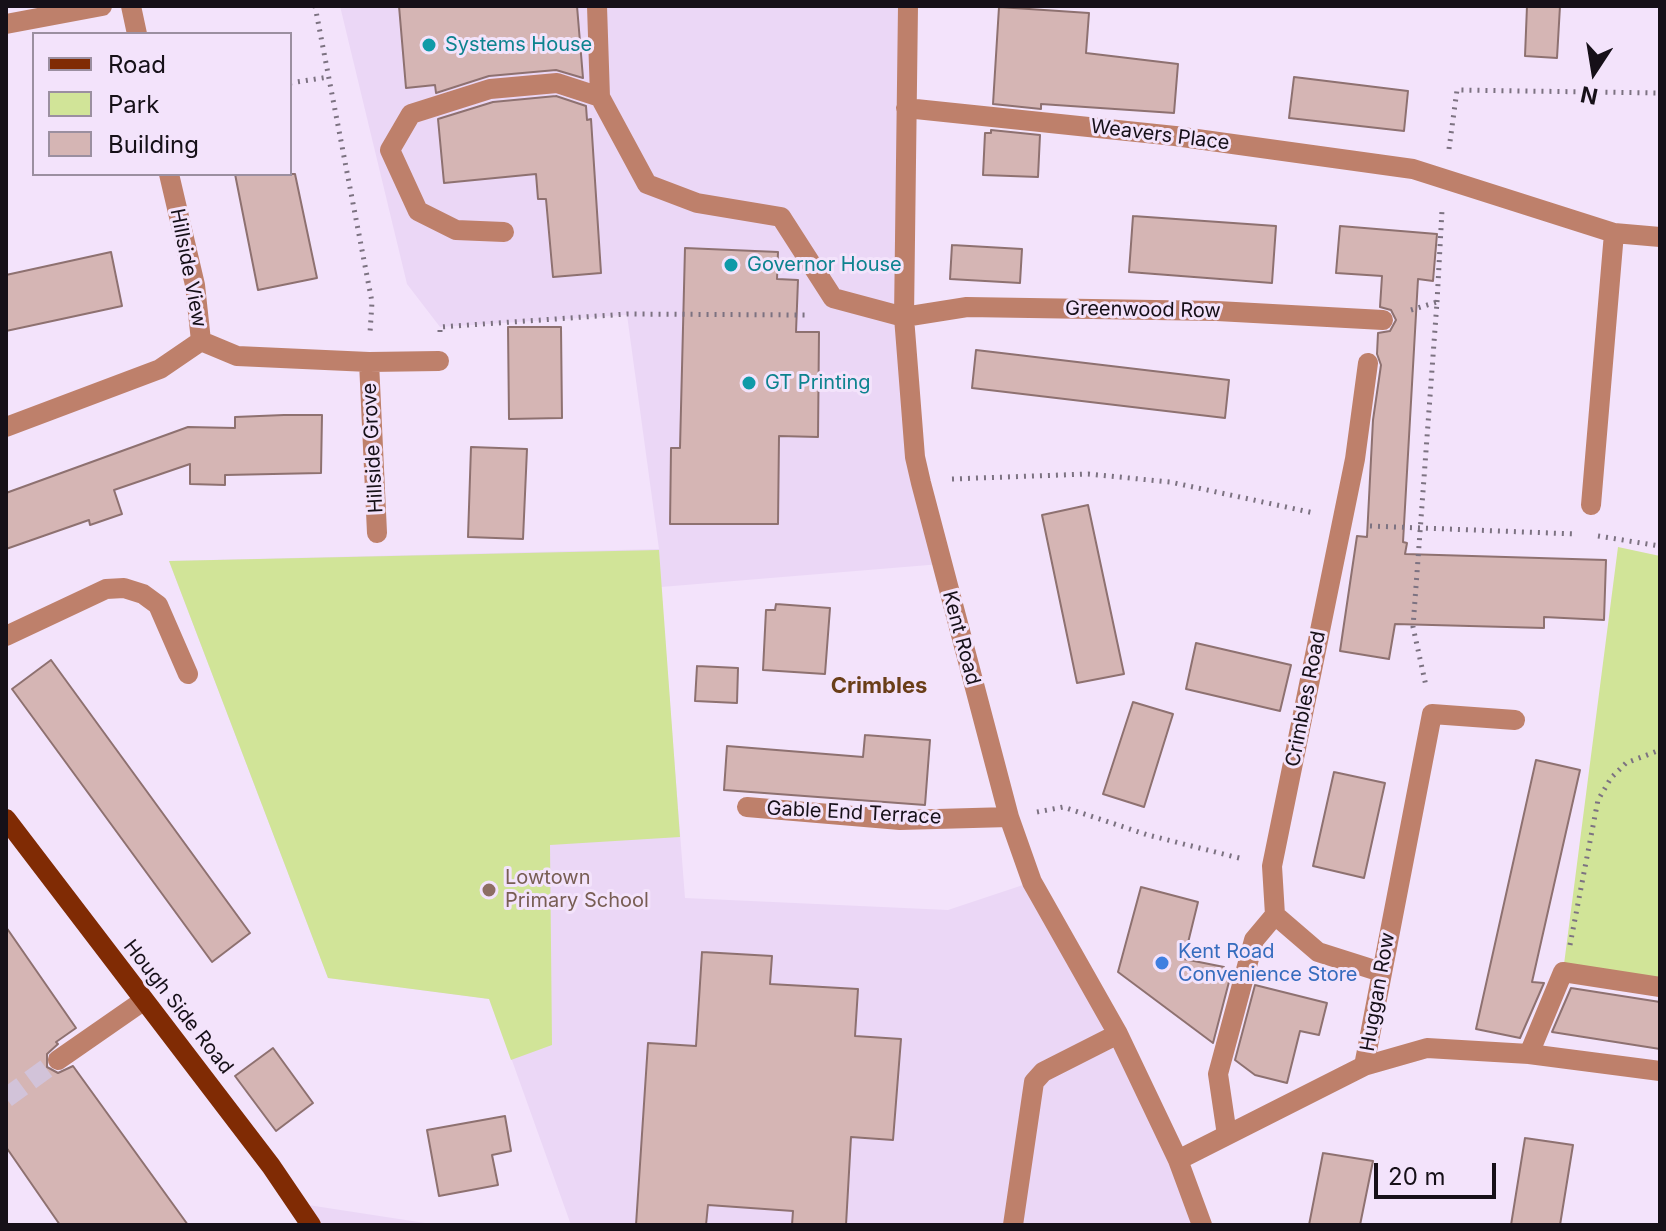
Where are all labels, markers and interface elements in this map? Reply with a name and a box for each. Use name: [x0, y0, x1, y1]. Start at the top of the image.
legend: [32, 32, 292, 176]
north arrow: [1554, 32, 1634, 112]
place label: Systems House: [445, 33, 592, 57]
marker: Systems House: [420, 36, 438, 54]
text: Road: [108, 50, 166, 79]
text: N: [1578, 81, 1600, 110]
text: Park: [108, 90, 159, 119]
street label: Weavers Place: [1089, 115, 1231, 155]
text: Building: [108, 130, 199, 159]
street label: Hillside View: [165, 207, 211, 329]
place label: Governor House: [747, 253, 902, 277]
marker: Governor House: [722, 256, 740, 274]
street label: Greenwood Row: [1065, 297, 1221, 323]
place label: GT Printing: [765, 371, 871, 395]
marker: GT Printing: [740, 374, 758, 392]
street label: Hillside Grove: [358, 382, 388, 514]
street label: Kent Road: [937, 588, 985, 688]
street label: Crimbles Road: [1281, 629, 1331, 769]
district label: Crimbles: [831, 673, 927, 699]
street label: Gable End Terrace: [766, 796, 942, 830]
place label: Lowtown Primary School: [505, 866, 649, 913]
marker: Lowtown Primary School: [480, 881, 498, 899]
street label: Huggan Row: [1356, 931, 1400, 1053]
street label: Hough Side Road: [118, 935, 238, 1079]
place label: Kent Road Convenience Store: [1178, 940, 1358, 987]
marker: Kent Road Convenience Store: [1153, 954, 1171, 972]
scale bar: [1378, 1147, 1500, 1197]
text: 20 m: [1388, 1162, 1446, 1191]

